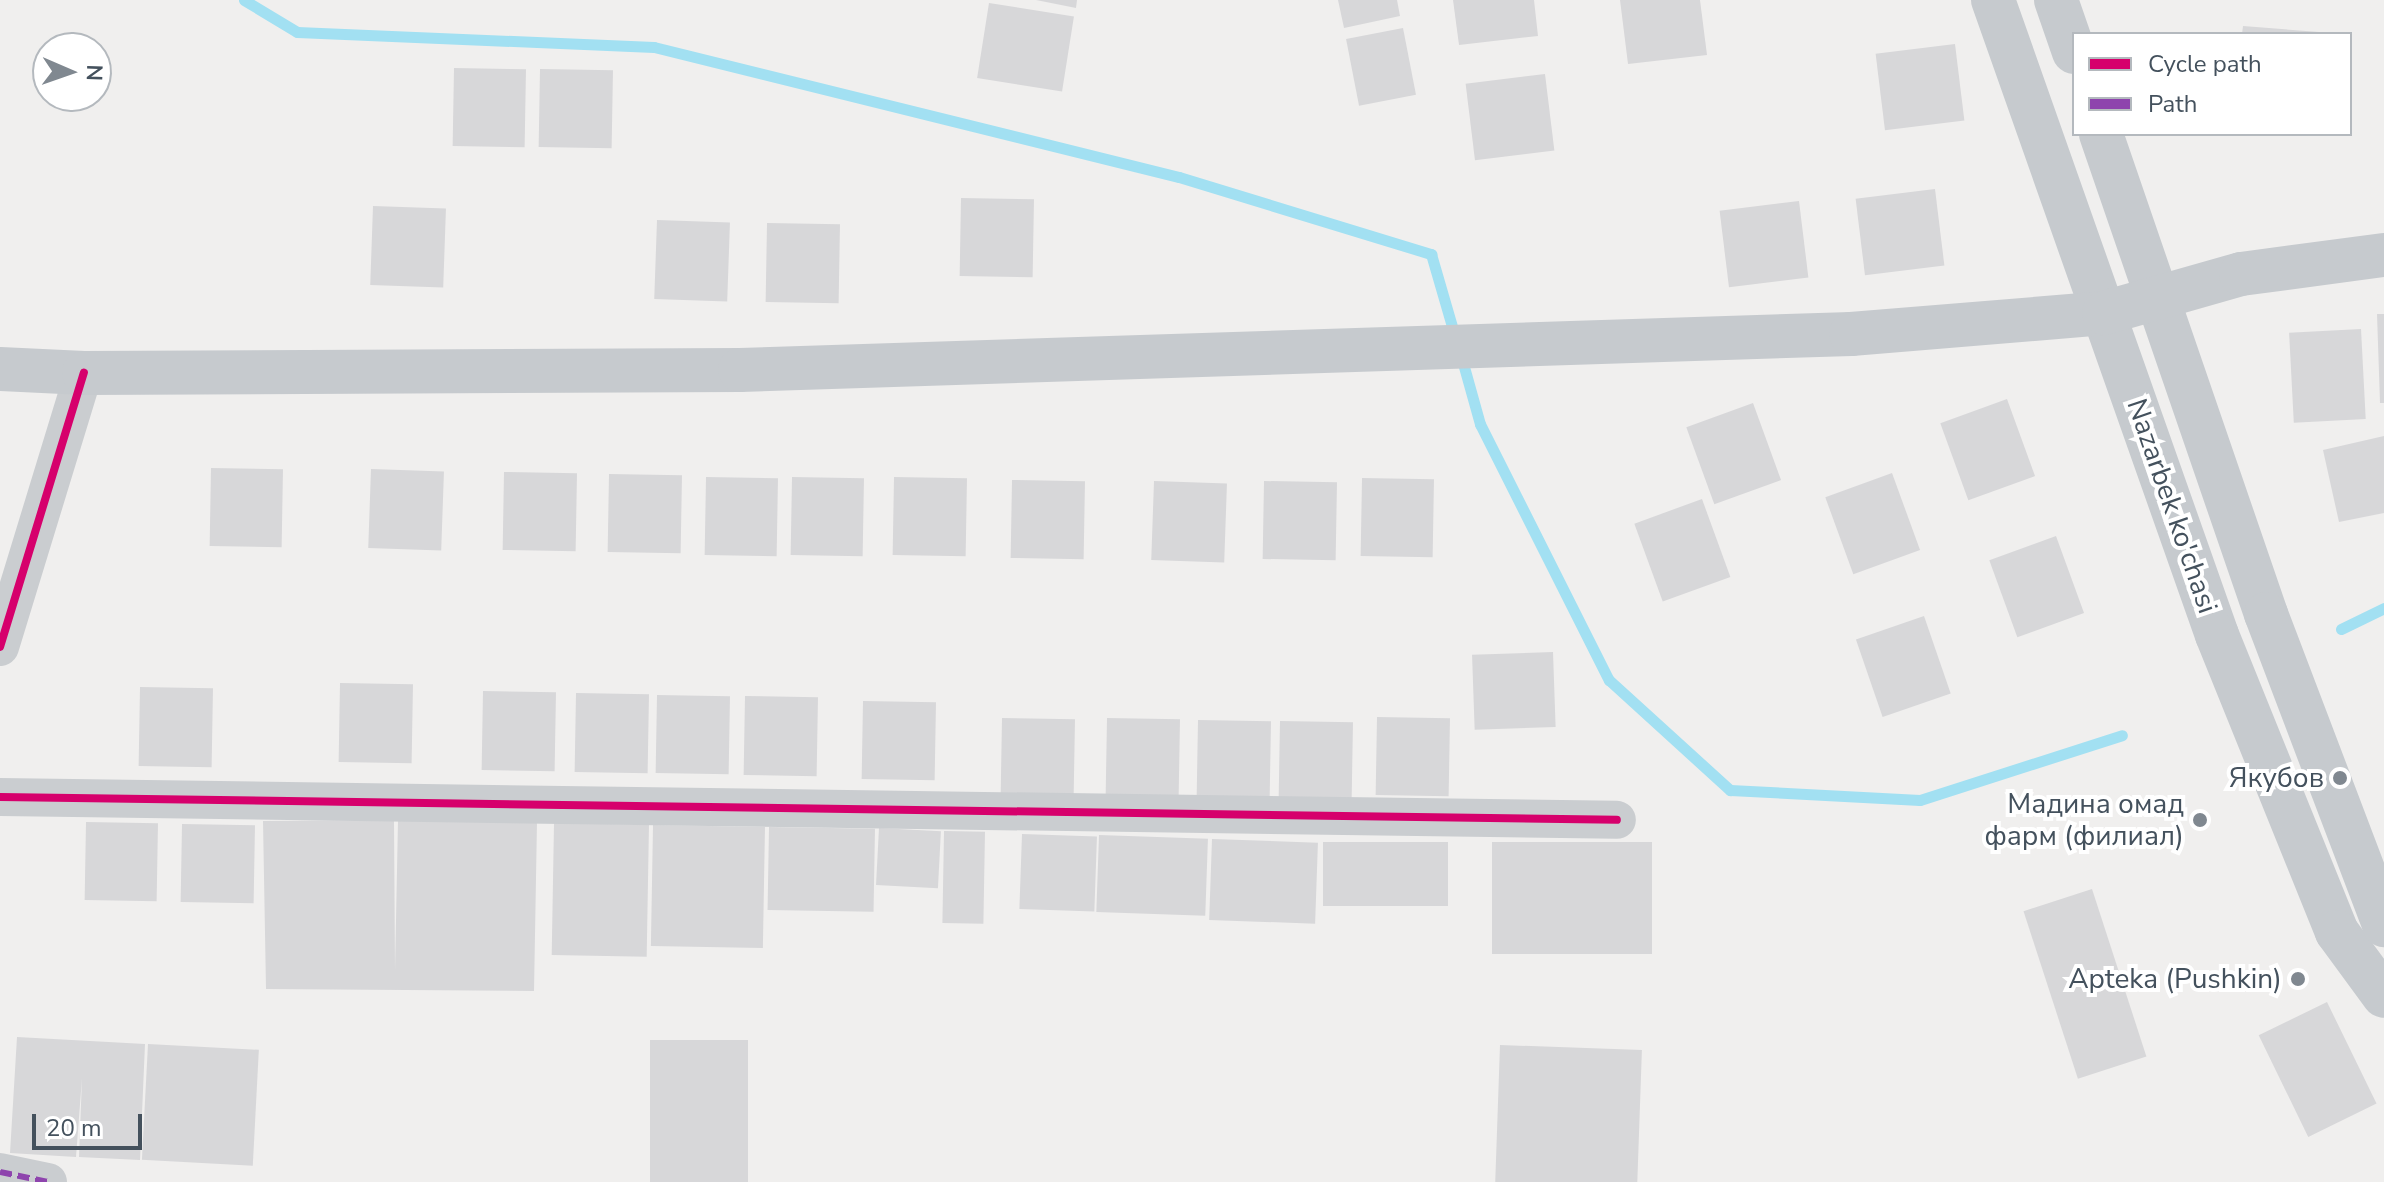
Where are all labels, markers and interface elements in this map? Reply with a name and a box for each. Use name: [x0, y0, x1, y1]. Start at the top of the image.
north arrow: [32, 32, 112, 112]
legend: [2072, 32, 2352, 136]
text: Cycle path: [2148, 48, 2262, 80]
text: N: [79, 64, 109, 82]
text: Path: [2148, 88, 2197, 120]
street label: Nazarbek ko'chasi: [2120, 394, 2224, 618]
place label: Якубов: [2229, 761, 2324, 795]
marker: Якубов: [2331, 769, 2349, 787]
place label: Мадина омад фарм (филиал): [1984, 787, 2184, 853]
marker: Мадина омад фарм (филиал): [2191, 811, 2209, 829]
place label: Apteka (Pushkin): [2068, 962, 2282, 996]
marker: Apteka (Pushkin): [2289, 970, 2307, 988]
scale bar: [36, 1098, 146, 1148]
text: 20 m: [46, 1112, 102, 1144]

